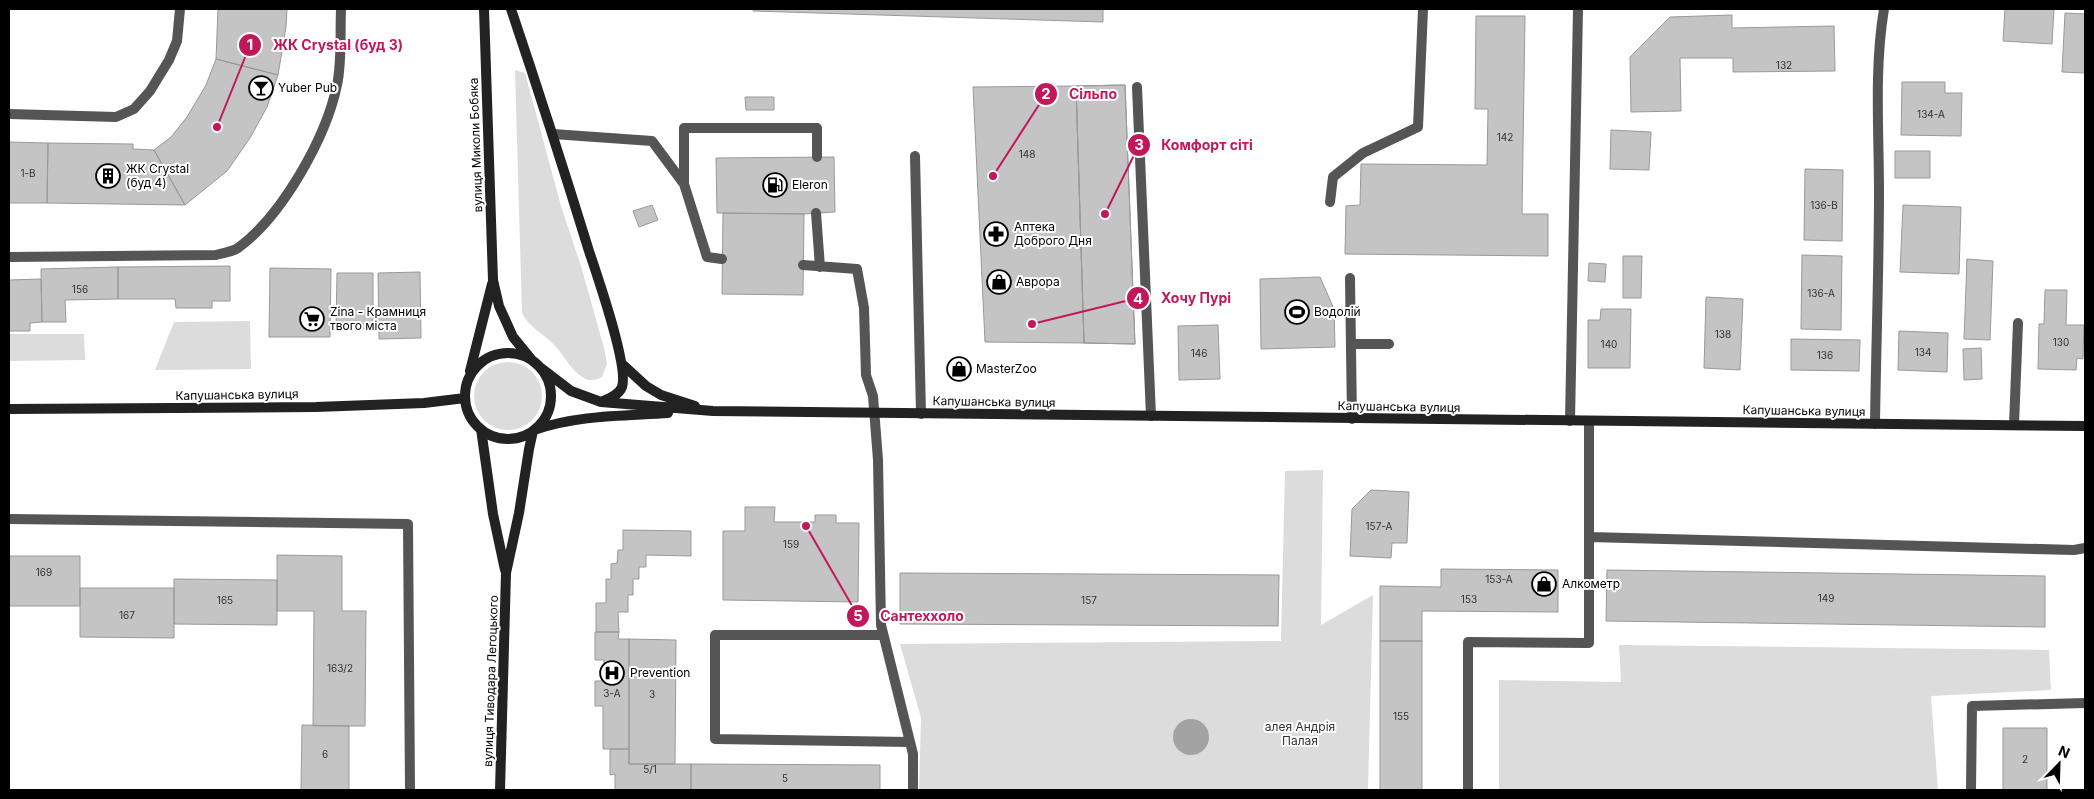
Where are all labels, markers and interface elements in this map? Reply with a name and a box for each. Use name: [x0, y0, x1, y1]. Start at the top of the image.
callout: ЖК Crystal (буд 3): [238, 30, 413, 59]
text: 1: [247, 35, 253, 54]
text: ЖК Crystal (буд 3): [273, 36, 403, 53]
house number: 132: [1776, 59, 1792, 71]
bar icon: Yuber Pub: [248, 75, 274, 101]
street label: вулиця Миколи Бобяка: [466, 77, 485, 213]
place label: Yuber Pub: [278, 80, 337, 95]
callout: Сільпо: [1034, 80, 1127, 109]
text: 2: [1041, 84, 1051, 103]
text: Сільпо: [1069, 85, 1117, 102]
house number: 134-А: [1917, 108, 1945, 120]
callout: Комфорт сіті: [1127, 130, 1263, 159]
house number: 142: [1497, 131, 1513, 143]
text: 3: [1134, 135, 1144, 154]
text: Комфорт сіті: [1161, 136, 1253, 153]
house number: 148: [1019, 148, 1035, 160]
place label: ЖК Crystal (буд 4): [126, 161, 189, 190]
building icon: ЖК Crystal (буд 4): [95, 163, 121, 189]
house number: 1-В: [20, 167, 36, 179]
fuel station icon: Eleron: [762, 172, 788, 198]
place label: Eleron: [792, 177, 828, 192]
house number: 136-В: [1810, 199, 1838, 211]
place label: Аптека Доброго Дня: [1014, 219, 1092, 248]
pharmacy icon: Аптека Доброго Дня: [983, 221, 1009, 247]
shop icon: Аврора: [986, 269, 1012, 295]
place label: Аврора: [1016, 274, 1060, 289]
house number: 156: [72, 283, 88, 295]
callout: Хочу Пурі: [1126, 284, 1241, 313]
house number: 136-А: [1807, 287, 1835, 299]
text: 4: [1133, 289, 1143, 308]
text: Хочу Пурі: [1161, 289, 1231, 306]
sports icon: Водолій: [1284, 299, 1310, 325]
place label: Zina - Крамниця твого міста: [330, 304, 426, 333]
place label: Водолій: [1314, 304, 1361, 319]
supermarket icon: Zina - Крамниця твого міста: [299, 306, 325, 332]
house number: 138: [1715, 328, 1731, 340]
house number: 130: [2053, 336, 2069, 348]
house number: 140: [1601, 338, 1617, 350]
house number: 134: [1915, 346, 1931, 358]
house number: 146: [1191, 347, 1207, 359]
house number: 136: [1817, 349, 1833, 361]
shop icon: MasterZoo: [946, 356, 972, 382]
place label: MasterZoo: [976, 361, 1037, 376]
street label: Капушанська вулиця: [175, 386, 299, 403]
street label: Капушанська вулиця: [932, 393, 1056, 410]
street label: Капушанська вулиця: [1337, 398, 1461, 415]
street label: Капушанська вулиця: [1742, 402, 1866, 419]
house number: 157-А: [1366, 520, 1393, 532]
house number: 159: [783, 538, 799, 550]
house number: 169: [36, 566, 52, 578]
shop icon: Алкометр: [1531, 571, 1557, 597]
house number: 153-А: [1485, 573, 1513, 585]
place label: Алкометр: [1562, 576, 1620, 591]
house number: 149: [1818, 592, 1834, 604]
house number: 153: [1461, 593, 1477, 605]
house number: 165: [217, 594, 233, 606]
house number: 157: [1081, 594, 1097, 606]
street label: вулиця Тиводара Легоцького: [480, 595, 501, 767]
callout: Сантеххоло: [845, 602, 974, 631]
text: 5: [853, 606, 863, 625]
text: Сантеххоло: [880, 607, 964, 624]
house number: 167: [119, 609, 135, 621]
hospital icon: Prevention: [599, 660, 625, 686]
house number: 163/2: [327, 662, 353, 674]
place label: Prevention: [630, 665, 690, 680]
house number: 3-А: [603, 687, 621, 699]
house number: 3: [649, 688, 655, 700]
house number: 155: [1393, 710, 1409, 722]
park label: алея Андрія Палая: [1265, 719, 1335, 748]
north arrow: [2034, 739, 2084, 789]
text: N: [2056, 742, 2073, 761]
house number: 6: [322, 748, 328, 760]
house number: 2: [2022, 753, 2028, 765]
house number: 5/1: [643, 763, 657, 775]
house number: 5: [782, 772, 788, 784]

